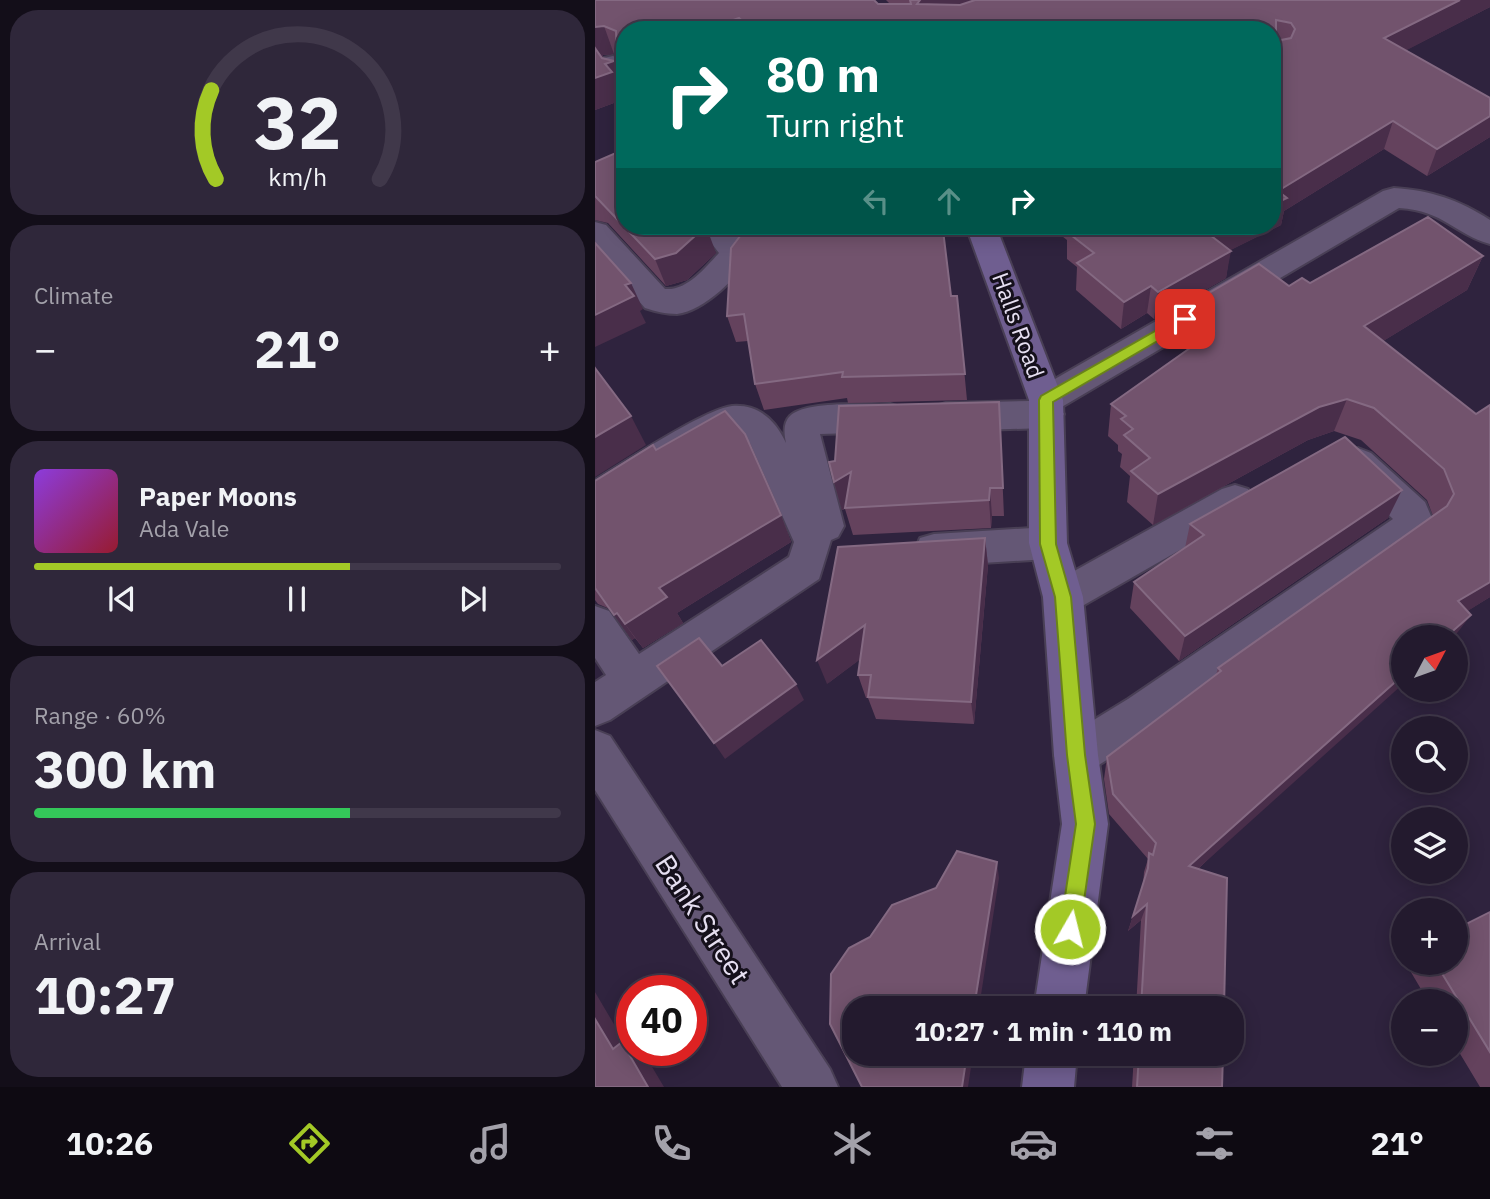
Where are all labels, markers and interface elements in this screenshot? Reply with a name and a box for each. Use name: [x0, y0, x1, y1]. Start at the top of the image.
text: 80 m: [766, 42, 880, 105]
icon: right: [651, 49, 742, 140]
text: 32: [254, 74, 341, 169]
text: Turn right: [766, 104, 904, 146]
text: km/h: [268, 160, 327, 193]
icon: left: [857, 182, 895, 220]
icon: ahead: [930, 182, 968, 220]
icon: right: [1003, 182, 1041, 220]
street label: Halls Road: [986, 268, 1052, 382]
text: Climate: [34, 280, 113, 310]
pin: [1155, 289, 1215, 349]
icon: arrive: [1166, 300, 1204, 338]
text: 21°: [254, 315, 341, 382]
text: −: [34, 324, 57, 373]
text: +: [538, 324, 561, 373]
text: Paper Moons: [139, 479, 297, 513]
text: Ada Vale: [139, 513, 229, 543]
icon: previous: [103, 580, 141, 618]
icon: pause: [278, 580, 316, 618]
icon: next: [454, 580, 492, 618]
north arrow: [1391, 625, 1468, 702]
map controls: [1391, 625, 1468, 1066]
text: Range · 60%: [34, 700, 166, 730]
button: search: [1391, 716, 1468, 793]
text: 300 km: [34, 735, 216, 802]
button: layers: [1391, 807, 1468, 884]
street label: Bank Street: [647, 847, 759, 991]
position arrow: [1033, 892, 1107, 966]
button: +: [1391, 898, 1468, 975]
text: Arrival: [34, 926, 101, 956]
text: 10:27: [34, 961, 176, 1028]
speed limit sign: 40: [616, 975, 707, 1066]
button: −: [1391, 989, 1468, 1066]
text: 10:27 · 1 min · 110 m: [914, 1014, 1172, 1048]
icon: directions: [285, 1119, 334, 1168]
icon: music: [466, 1119, 515, 1168]
icon: phone: [647, 1119, 696, 1168]
icon: climate: [828, 1119, 877, 1168]
icon: car: [1009, 1119, 1058, 1168]
icon: filters: [1190, 1119, 1239, 1168]
text: 10:26: [66, 1122, 153, 1164]
text: 21°: [1371, 1122, 1424, 1164]

